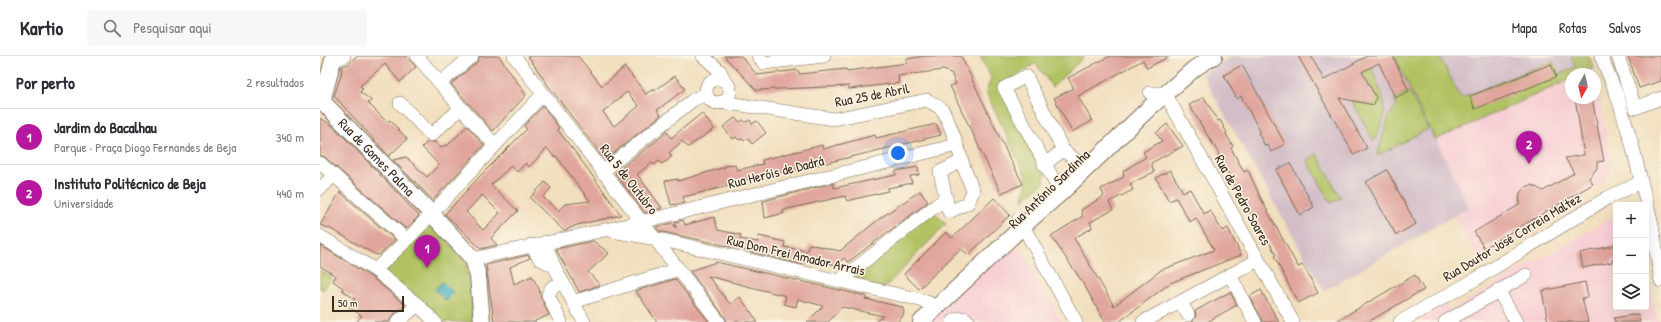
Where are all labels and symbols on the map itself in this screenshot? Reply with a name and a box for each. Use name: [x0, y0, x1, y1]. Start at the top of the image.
north arrow: [1565, 68, 1601, 104]
street label: Rua 25 de Abril: [833, 78, 911, 111]
street label: Rua de Gomes Palma: [334, 113, 420, 200]
pin: 2: [1516, 131, 1542, 164]
street label: Rua 5 de Outubro: [596, 139, 663, 218]
your location: [888, 143, 908, 163]
street label: Rua António Sardinha: [1004, 145, 1094, 232]
street label: Rua Heróis de Dadrá: [726, 150, 826, 193]
street label: Rua de Pedro Soares: [1211, 151, 1276, 248]
street label: Rua Doutor José Correia Maltez: [1439, 188, 1584, 285]
street label: Rua Dom Frei Amador Arrais: [725, 229, 867, 280]
pin: 1: [414, 235, 440, 268]
scale bar: [332, 294, 404, 313]

